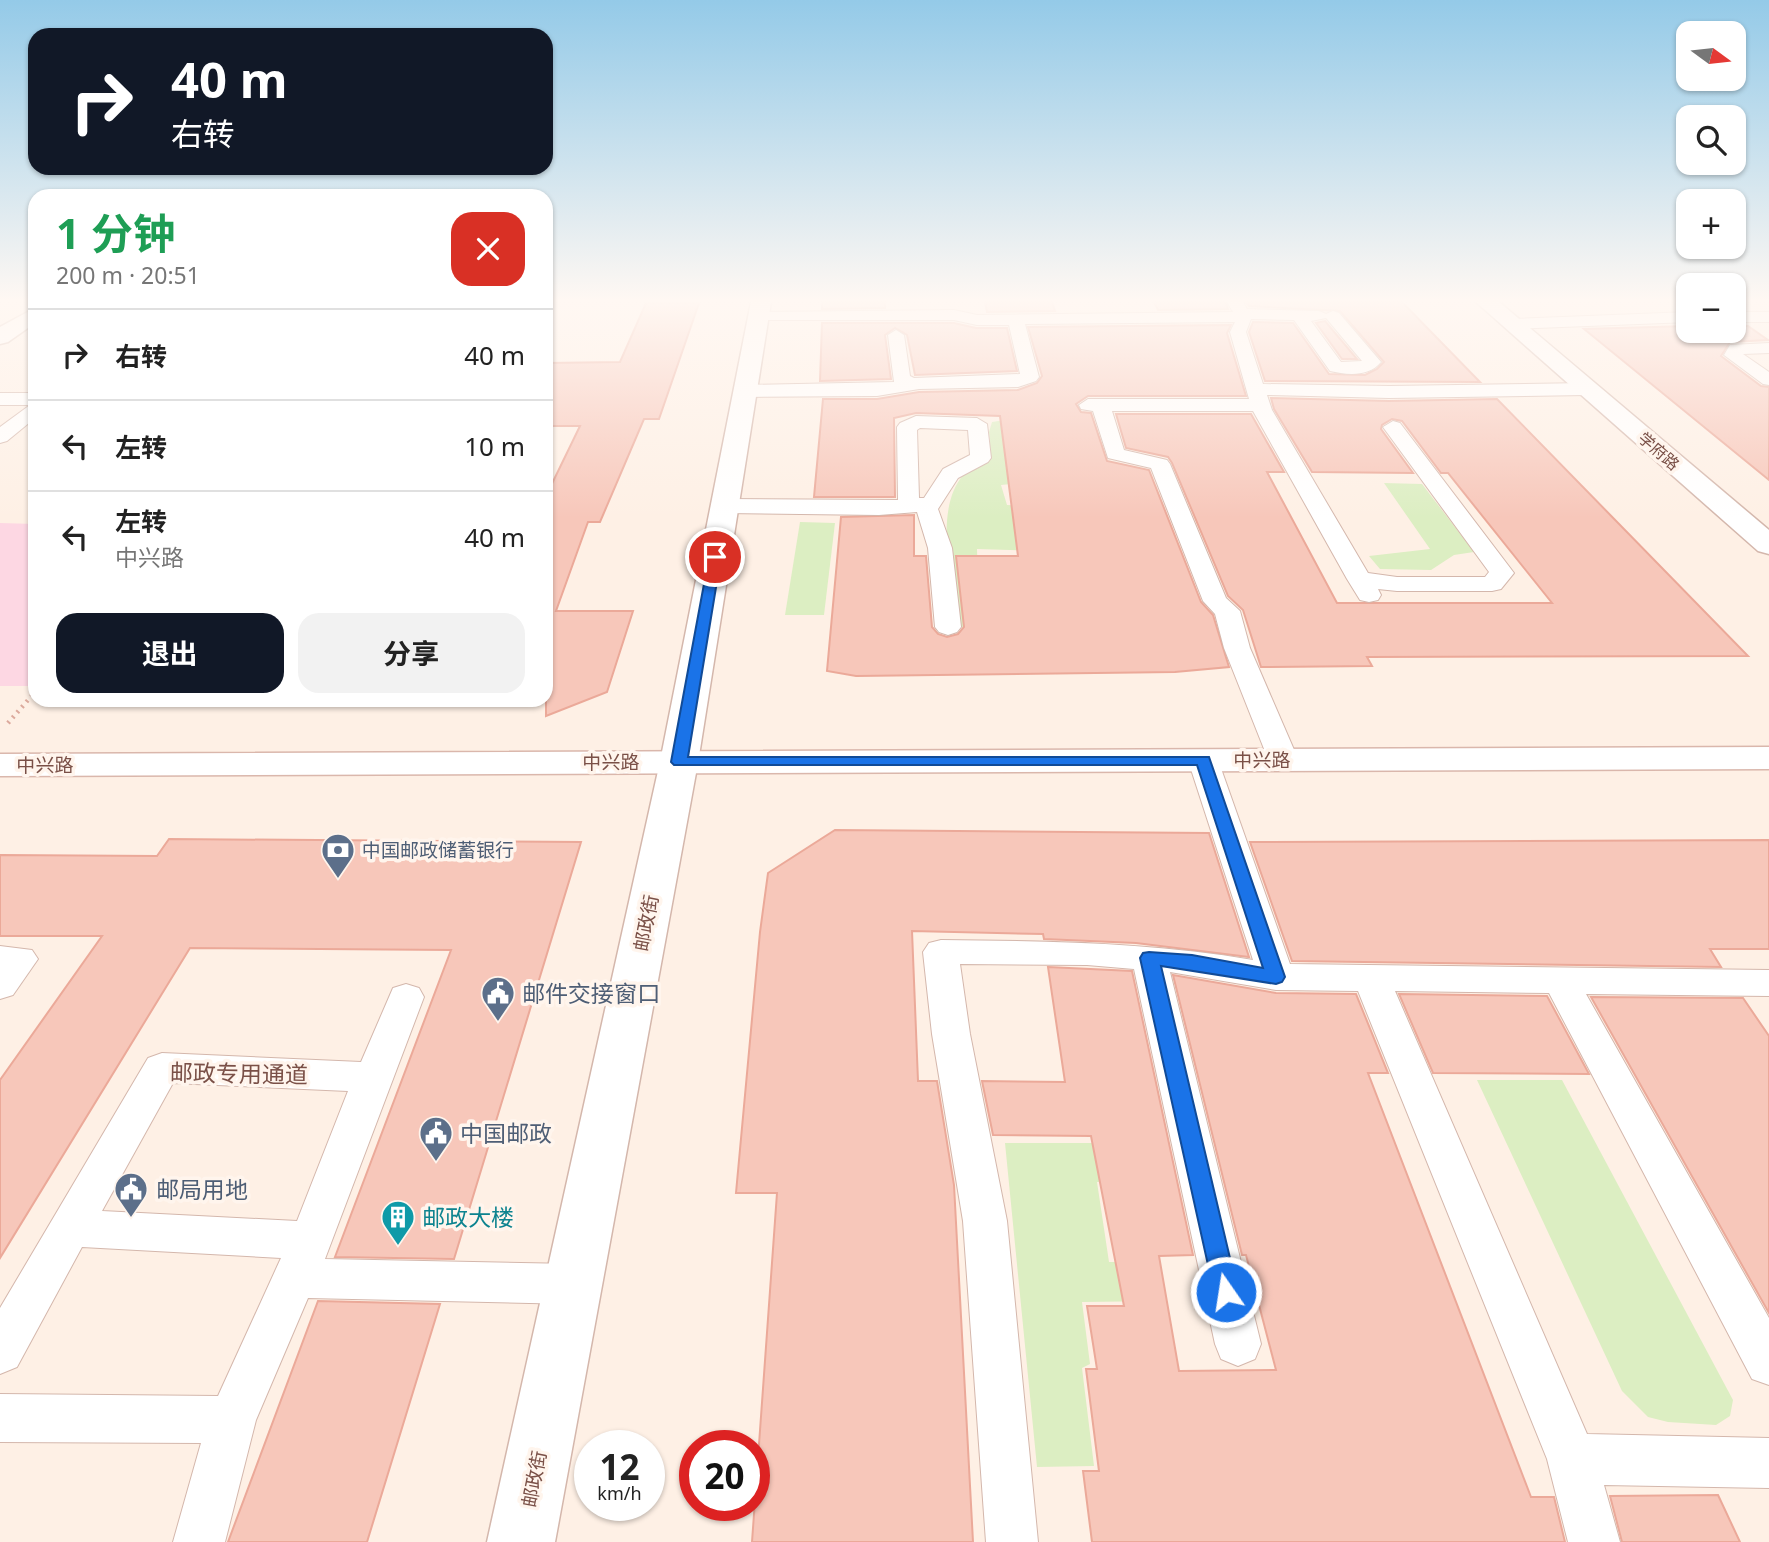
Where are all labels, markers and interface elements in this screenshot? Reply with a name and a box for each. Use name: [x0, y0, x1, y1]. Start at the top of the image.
north arrow: [1676, 21, 1746, 91]
map controls: [1676, 21, 1746, 343]
text: 40 m: [171, 46, 288, 112]
icon: right: [56, 56, 147, 147]
button: search: [1676, 105, 1746, 175]
text: 右转: [171, 112, 235, 155]
button: +: [1676, 189, 1746, 259]
text: 1 分钟: [56, 204, 175, 261]
button: close: [451, 212, 525, 286]
text: 200 m · 20:51: [56, 259, 200, 291]
button: −: [1676, 273, 1746, 343]
icon: right: [56, 336, 94, 374]
text: 40 m: [464, 337, 525, 373]
text: 右转: [115, 338, 167, 374]
icon: left: [56, 427, 94, 465]
street label: 学府路: [1634, 427, 1684, 475]
text: 10 m: [464, 428, 525, 464]
text: 左转: [115, 429, 167, 465]
text: 左转: [115, 503, 167, 539]
icon: left: [56, 518, 94, 556]
text: 40 m: [464, 519, 525, 555]
pin: [685, 527, 745, 587]
icon: arrive: [696, 538, 734, 576]
text: 中兴路: [115, 541, 184, 573]
button: 退出: [56, 613, 284, 693]
button: 分享: [298, 613, 525, 693]
street label: 中兴路: [1233, 747, 1291, 773]
street label: 中兴路: [582, 749, 640, 775]
street label: 中兴路: [16, 752, 74, 778]
bank icon: 中国邮政储蓄银行: [319, 831, 357, 880]
place label: 中国邮政储蓄银行: [362, 837, 514, 863]
street label: 邮政街: [628, 893, 664, 953]
public building icon: 邮件交接窗口: [479, 974, 517, 1023]
place label: 邮件交接窗口: [522, 977, 660, 1009]
street label: 邮政专用通道: [170, 1056, 308, 1090]
public building icon: 中国邮政: [417, 1114, 455, 1163]
place label: 中国邮政: [460, 1117, 552, 1149]
public building icon: 邮局用地: [112, 1170, 150, 1219]
place label: 邮局用地: [156, 1173, 248, 1205]
building icon: 邮政大楼: [379, 1198, 417, 1247]
place label: 邮政大楼: [422, 1201, 514, 1233]
position arrow: [1189, 1255, 1263, 1329]
speed limit sign: 20: [679, 1430, 770, 1521]
text: 12: [599, 1443, 640, 1490]
street label: 邮政街: [516, 1449, 552, 1509]
text: km/h: [597, 1481, 642, 1505]

